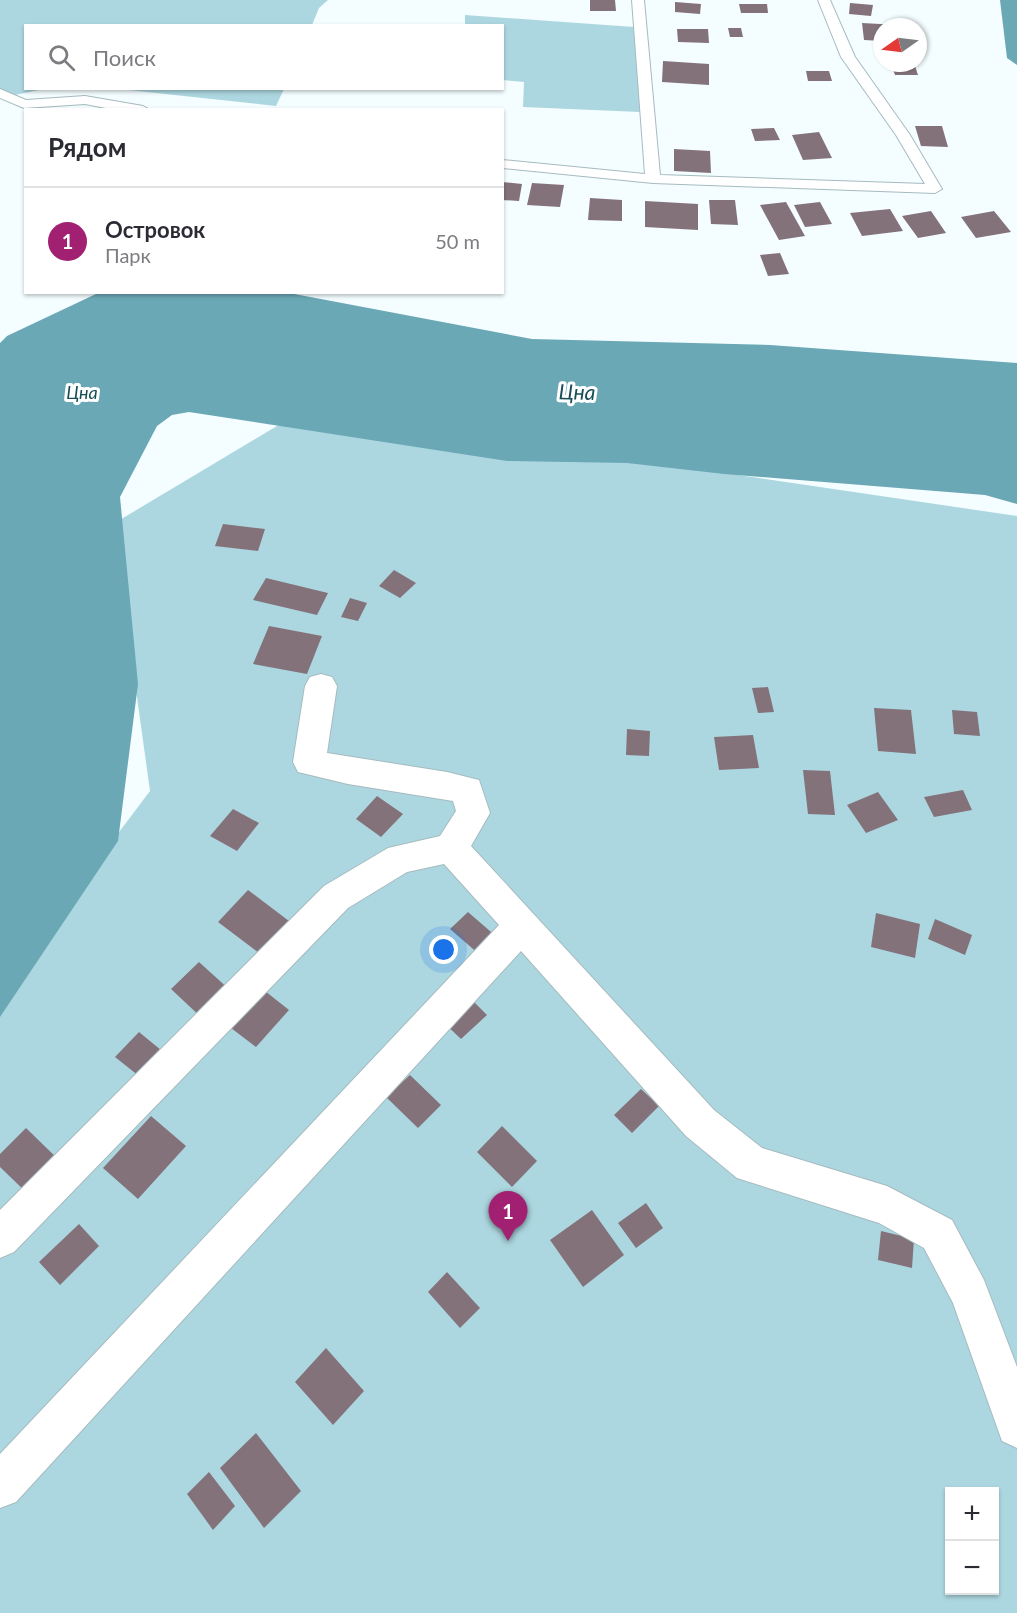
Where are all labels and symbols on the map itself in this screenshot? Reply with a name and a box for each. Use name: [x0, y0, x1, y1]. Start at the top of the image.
north arrow: [873, 18, 927, 72]
water label: Цна: [558, 378, 596, 404]
water label: Цна: [66, 381, 98, 403]
your location: [429, 935, 458, 964]
pin: 1: [488, 1192, 528, 1241]

